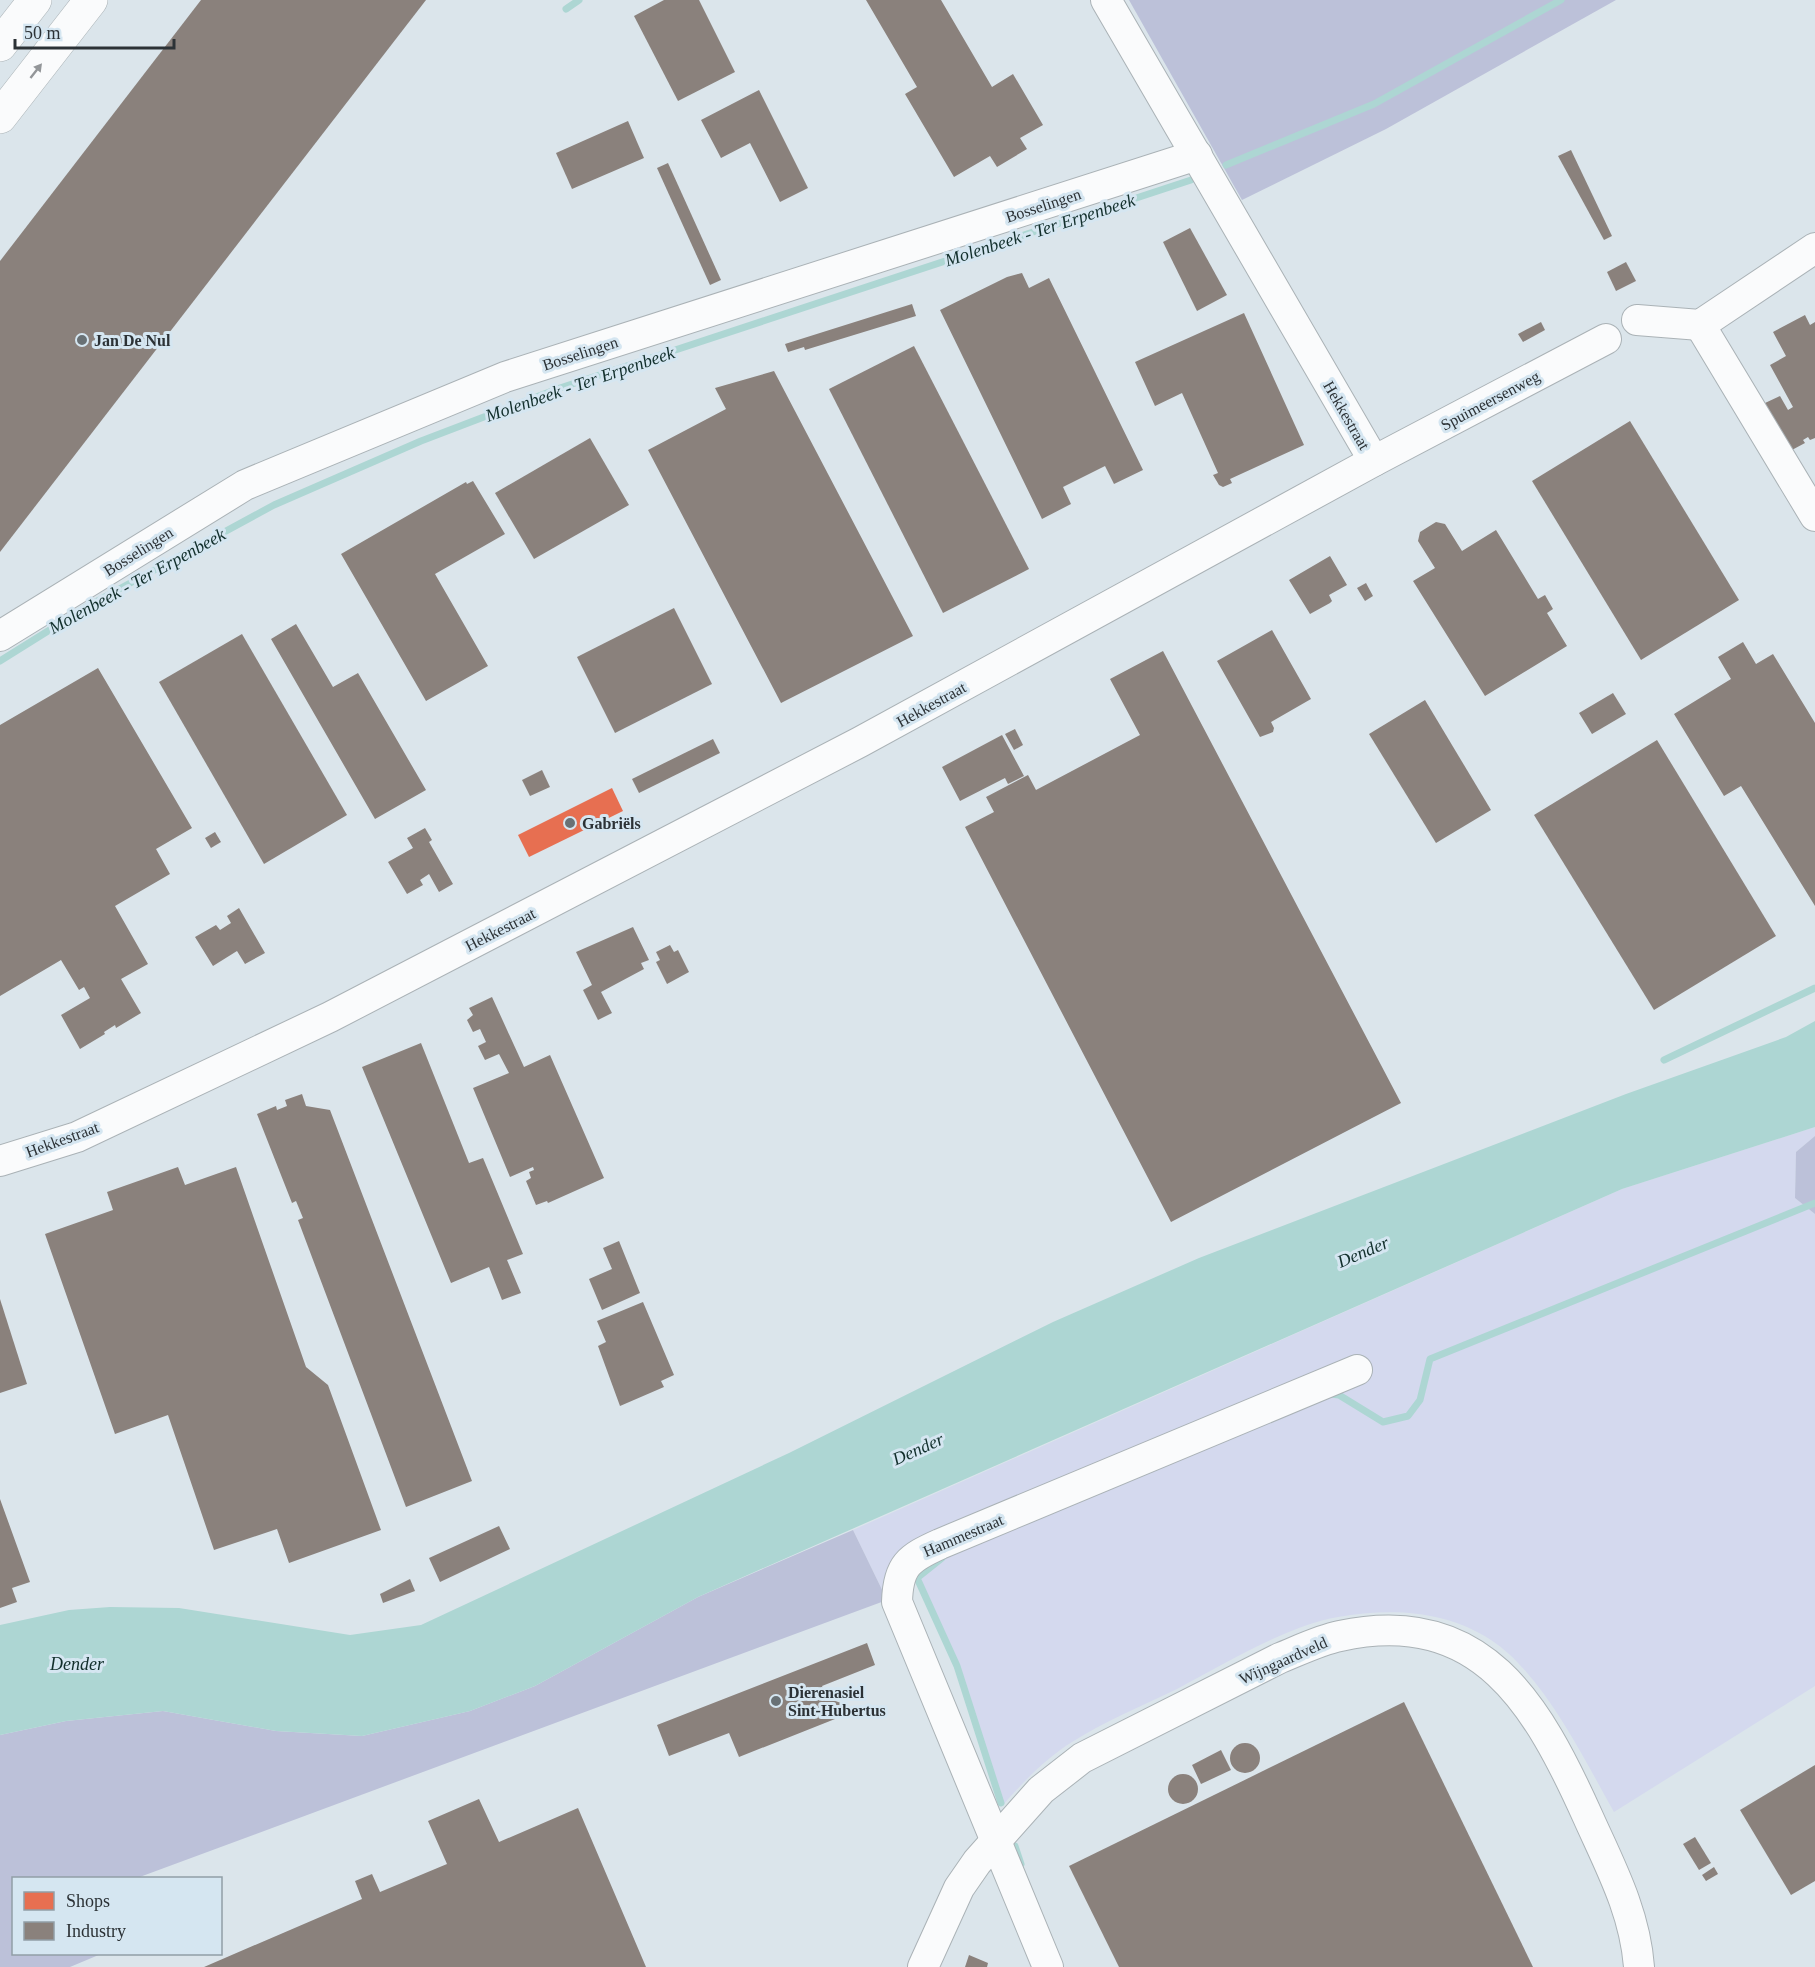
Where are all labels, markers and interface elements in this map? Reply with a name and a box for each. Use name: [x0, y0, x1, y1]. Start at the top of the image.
scale bar: [15, 12, 174, 50]
text: 50 m: [24, 23, 61, 43]
one-way arrow: [30, 63, 42, 78]
street label: Bosselingen: [1003, 185, 1083, 227]
water label: Molenbeek - Ter Erpenbeek: [941, 189, 1139, 271]
place label: Jan De Nul: [94, 332, 171, 349]
marker: Jan De Nul: [75, 333, 89, 347]
street label: Bosselingen: [540, 333, 620, 375]
water label: Molenbeek - Ter Erpenbeek: [482, 342, 678, 426]
street label: Spuimeersenweg: [1438, 367, 1543, 434]
street label: Hekkestraat: [1320, 378, 1373, 453]
street label: Bosselingen: [101, 523, 176, 580]
water label: Molenbeek - Ter Erpenbeek: [44, 524, 230, 638]
street label: Hekkestraat: [894, 678, 969, 730]
place label: Gabriëls: [582, 815, 641, 832]
marker: Gabriëls: [563, 816, 577, 830]
street label: Hekkestraat: [462, 904, 539, 954]
street label: Hekkestraat: [23, 1118, 101, 1161]
water label: Dender: [1333, 1232, 1393, 1272]
water label: Dender: [888, 1428, 948, 1470]
street label: Hammestraat: [921, 1511, 1006, 1560]
street label: Wijngaardveld: [1237, 1633, 1330, 1688]
water label: Dender: [49, 1654, 105, 1674]
place label: Dierenasiel Sint-Hubertus: [788, 1684, 886, 1719]
marker: Dierenasiel Sint-Hubertus: [769, 1694, 783, 1708]
legend: [12, 1877, 222, 1955]
text: Shops: [66, 1891, 110, 1911]
text: Industry: [66, 1921, 126, 1941]

